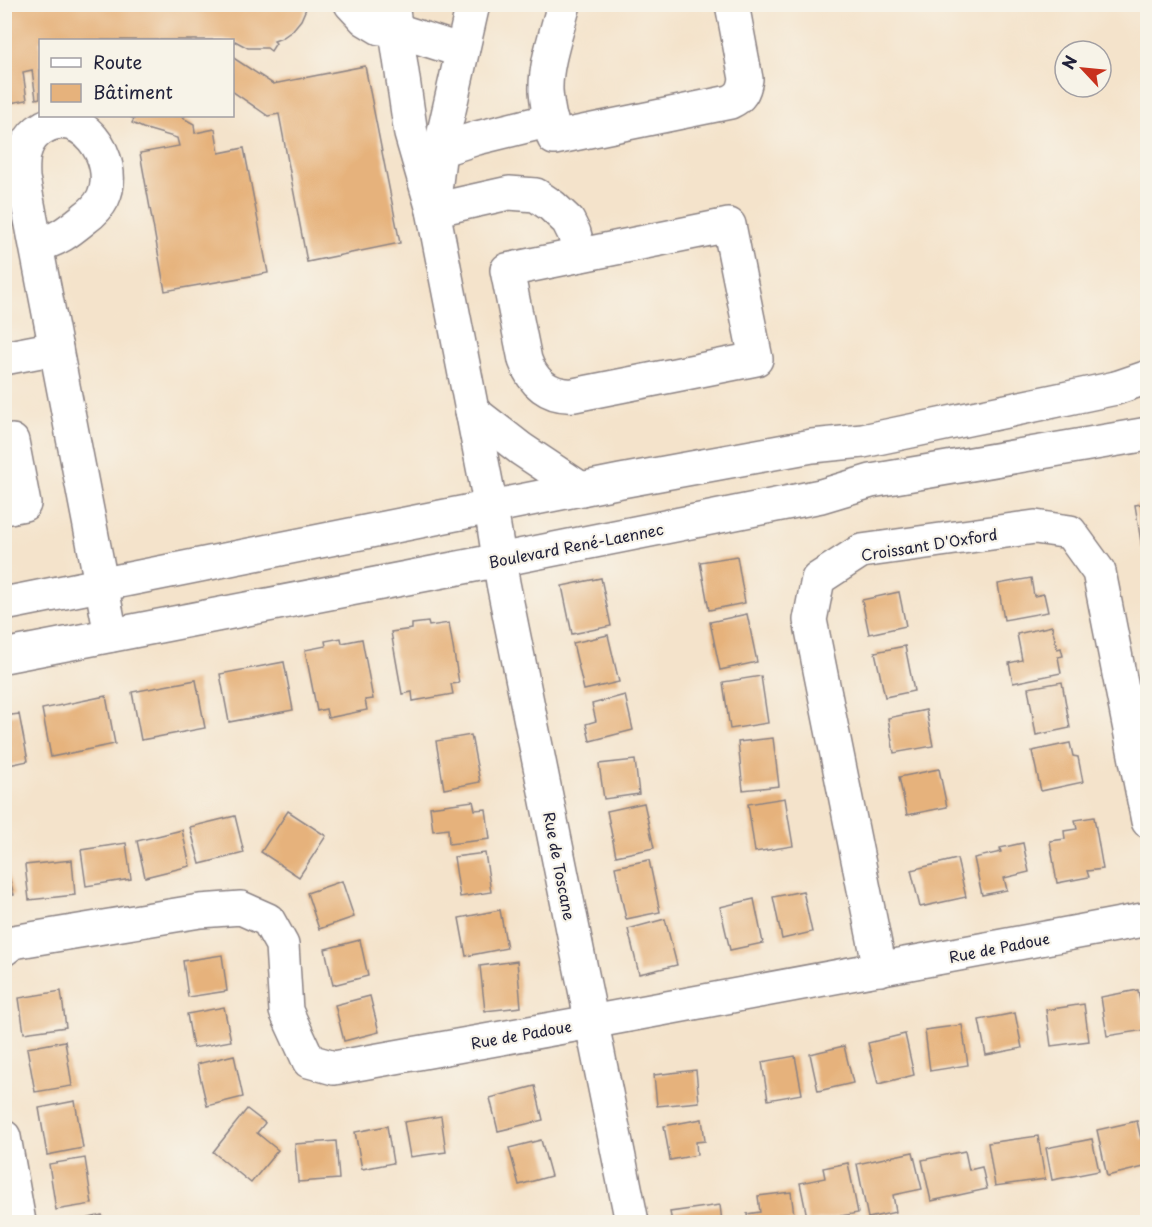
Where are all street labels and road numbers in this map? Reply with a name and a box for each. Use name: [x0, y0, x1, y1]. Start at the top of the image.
street label: Boulevard René-Laennec: [487, 517, 666, 573]
street label: Croissant D'Oxford: [859, 522, 999, 566]
street label: Rue de Toscane: [538, 810, 582, 922]
street label: Rue de Padoue: [947, 926, 1051, 968]
street label: Rue de Padoue: [469, 1014, 573, 1054]

